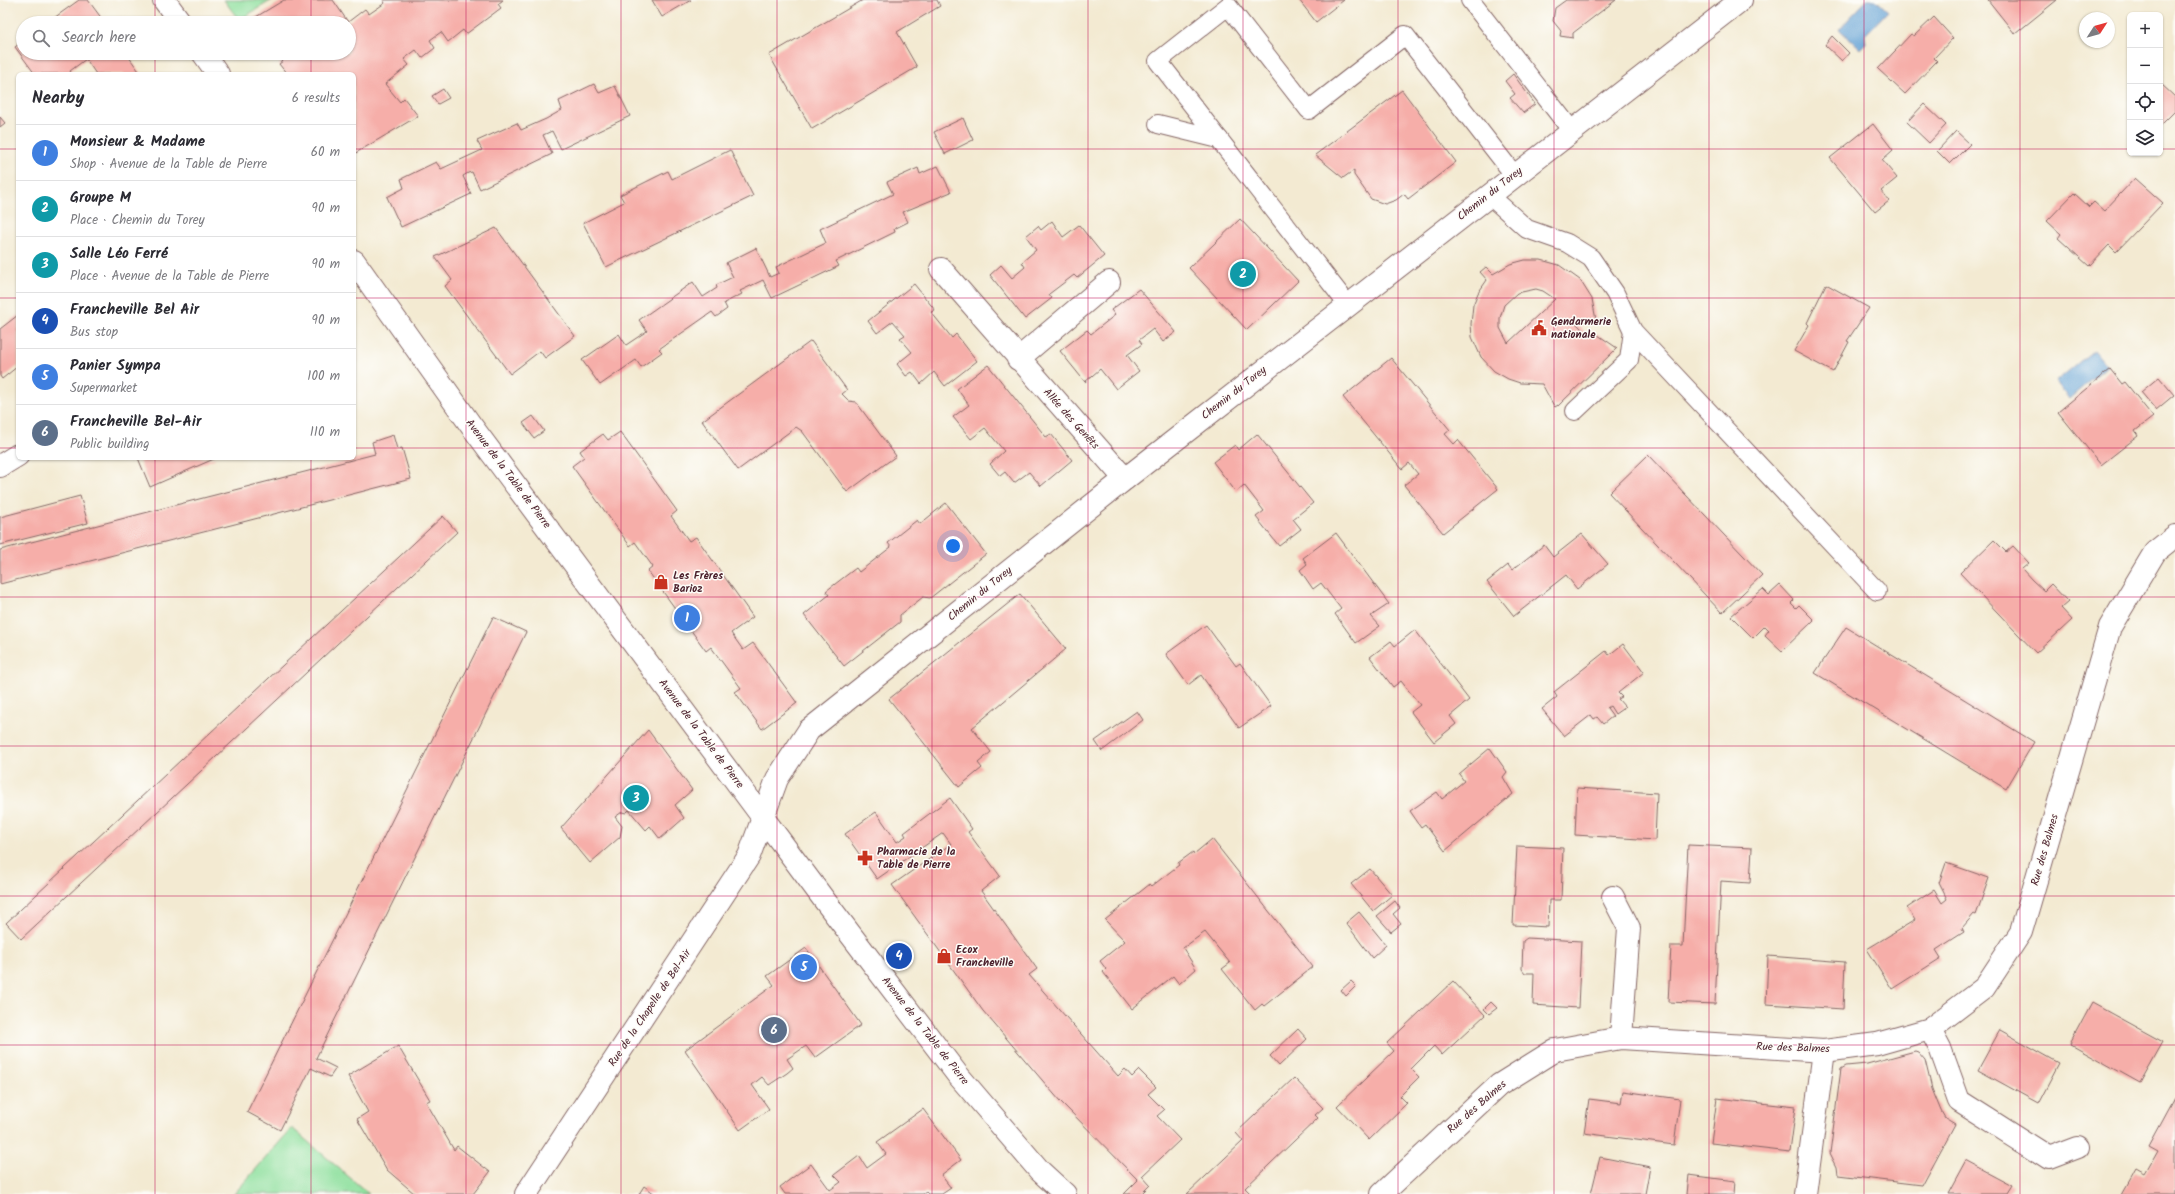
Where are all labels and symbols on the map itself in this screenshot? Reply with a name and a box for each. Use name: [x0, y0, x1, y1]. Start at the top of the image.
north arrow: [2079, 12, 2115, 48]
street label: Chemin du Torey: [1453, 162, 1527, 225]
pin: 2: [1230, 259, 1256, 289]
place label: Gendarmerie nationale: [1551, 313, 1612, 344]
public building icon: Gendarmerie nationale: [1530, 319, 1548, 337]
street label: Chemin du Torey: [1197, 361, 1271, 424]
street label: Allée des Genêts: [1039, 384, 1104, 454]
street label: Avenue de la Table de Pierre: [461, 415, 555, 533]
your location: [943, 536, 963, 556]
street label: Chemin du Torey: [944, 562, 1017, 626]
place label: Les Frères Barioz: [673, 567, 724, 598]
shop icon: Les Frères Barioz: [652, 573, 670, 591]
pin: 1: [674, 603, 700, 633]
street label: Avenue de la Table de Pierre: [654, 675, 748, 793]
pin: 3: [623, 783, 649, 813]
street label: Rue des Balmes: [2026, 812, 2064, 888]
place label: Pharmacie de la Table de Pierre: [877, 843, 956, 874]
pharmacy icon: Pharmacie de la Table de Pierre: [856, 849, 874, 867]
pin: 4: [886, 941, 912, 971]
place label: Ecox Francheville: [956, 941, 1014, 972]
street label: Rue de la Chapelle de Bel-Air: [604, 945, 697, 1070]
shop icon: Ecox Francheville: [935, 947, 953, 965]
pin: 5: [791, 952, 817, 982]
street label: Avenue de la Table de Pierre: [877, 973, 973, 1089]
pin: 6: [761, 1015, 787, 1045]
street label: Rue des Balmes: [1756, 1038, 1831, 1058]
street label: Rue des Balmes: [1443, 1076, 1511, 1138]

